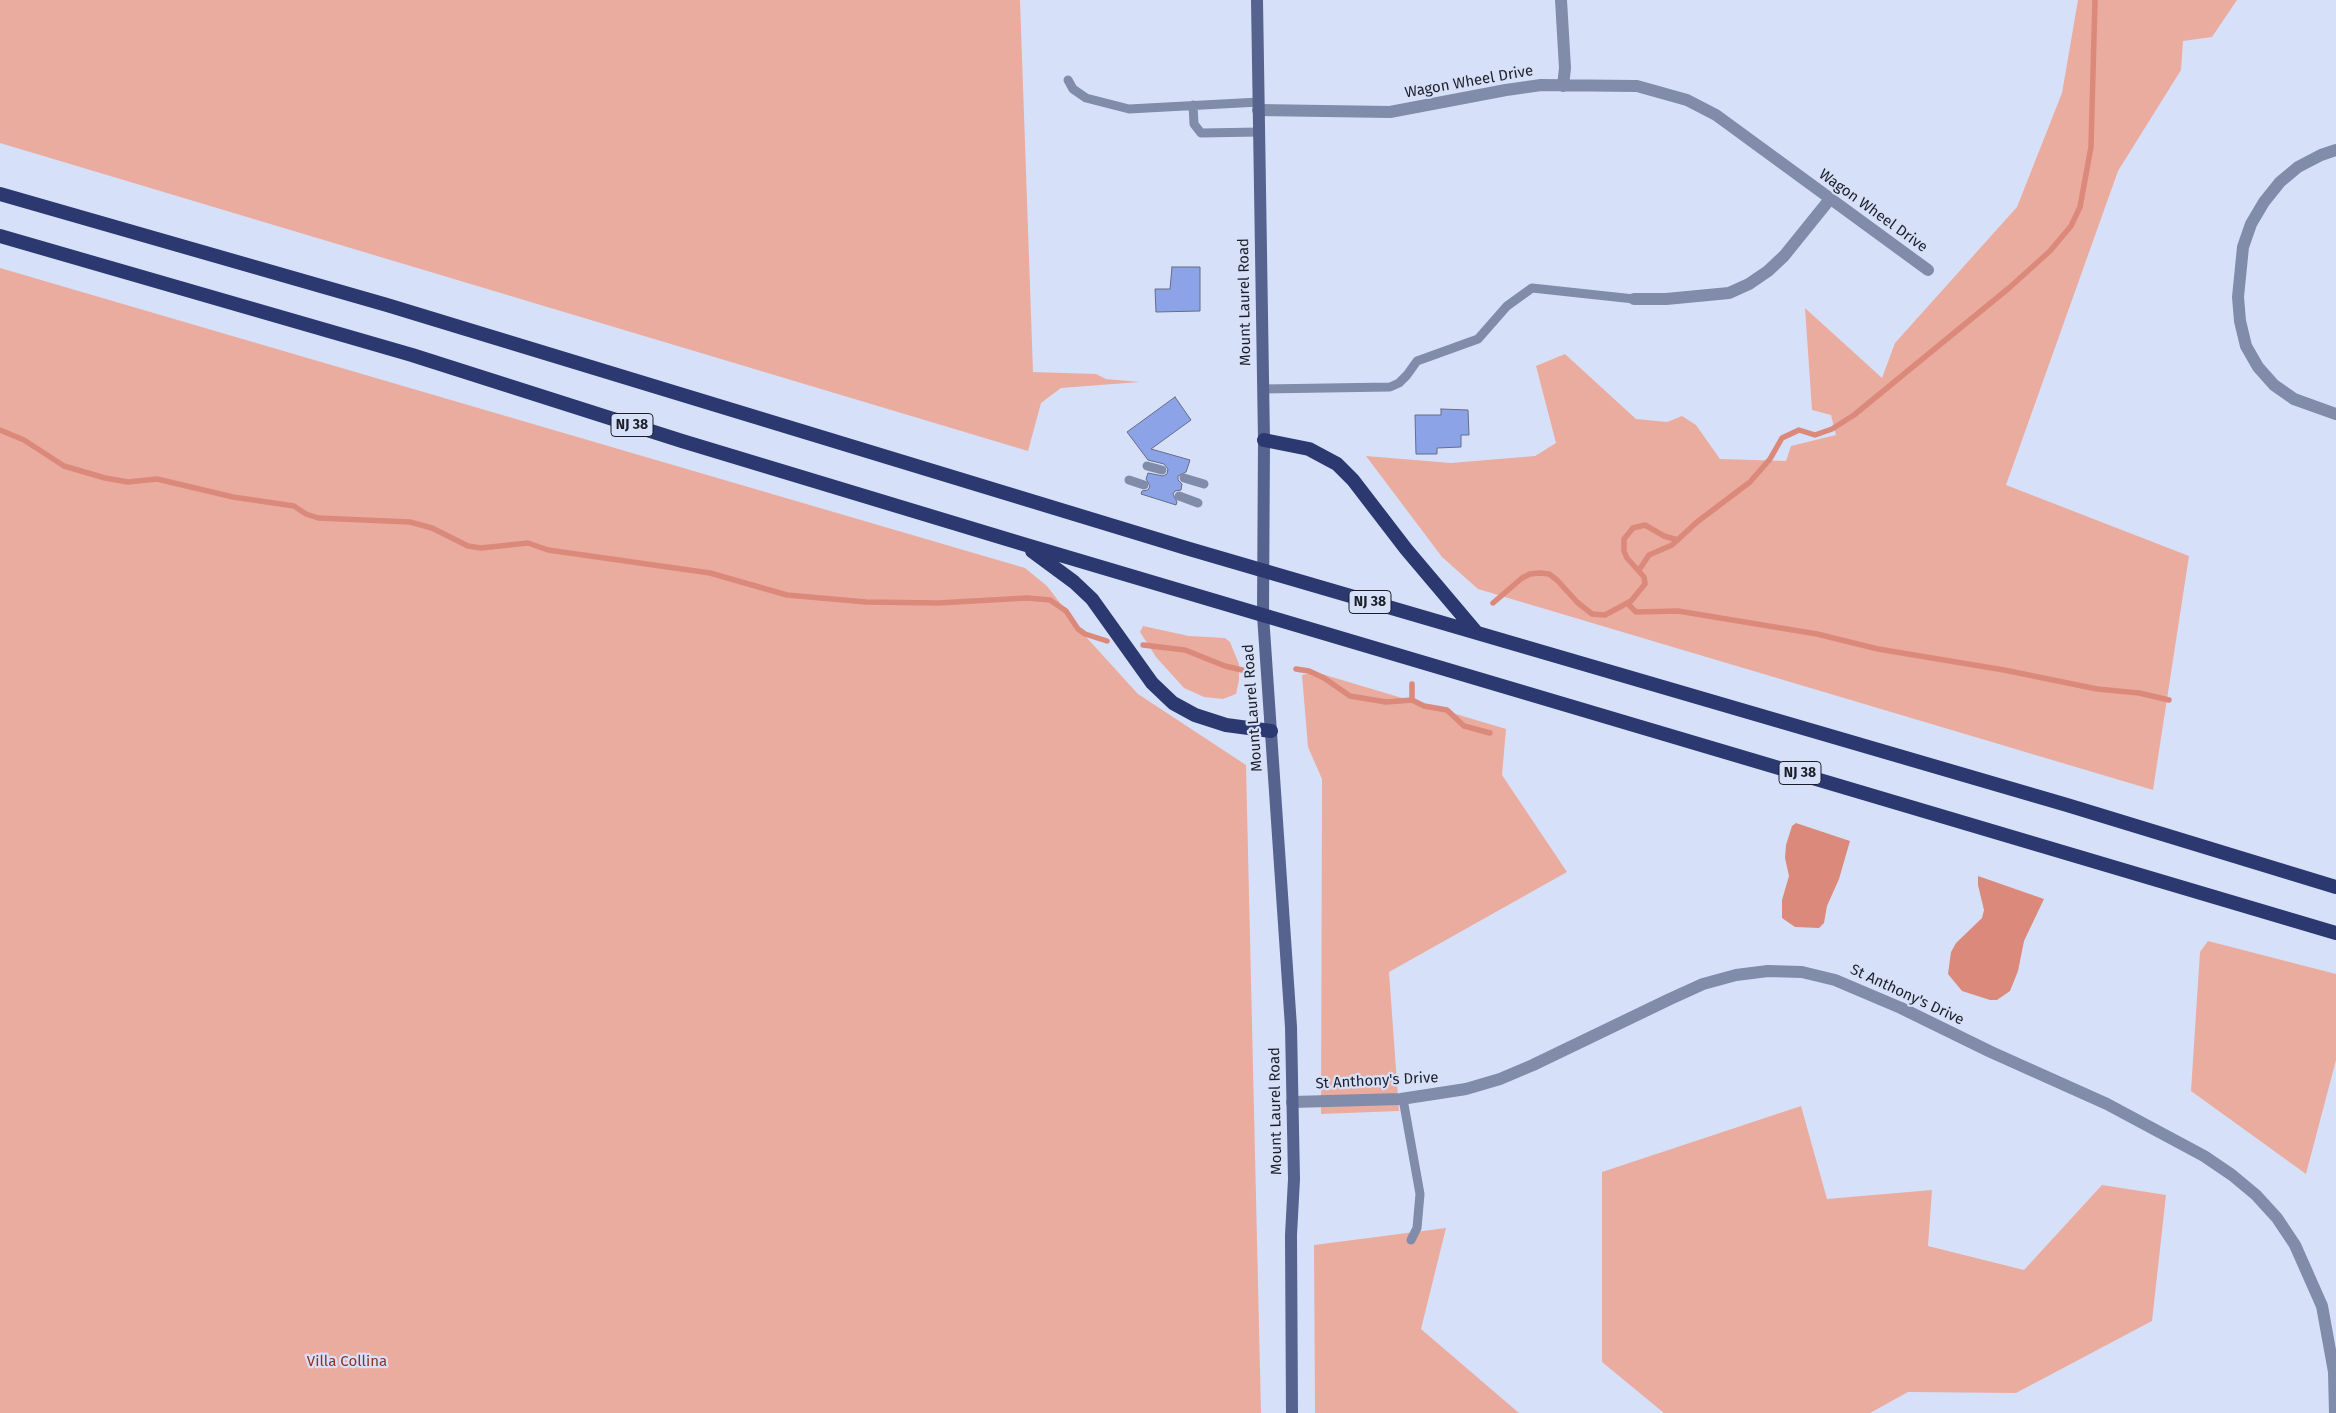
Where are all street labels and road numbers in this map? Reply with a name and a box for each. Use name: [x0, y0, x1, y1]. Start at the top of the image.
street label: Wagon Wheel Drive: [1403, 62, 1535, 102]
street label: Wagon Wheel Drive: [1815, 165, 1931, 257]
street label: Mount Laurel Road: [1235, 238, 1255, 366]
road number: NJ 38: [611, 414, 653, 436]
road number: NJ 38: [1349, 590, 1391, 614]
street label: Mount Laurel Road: [1240, 644, 1266, 772]
road number: NJ 38: [1779, 761, 1821, 784]
street label: St Anthony's Drive: [1847, 961, 1967, 1029]
street label: Mount Laurel Road: [1266, 1047, 1286, 1175]
street label: St Anthony's Drive: [1315, 1069, 1439, 1093]

